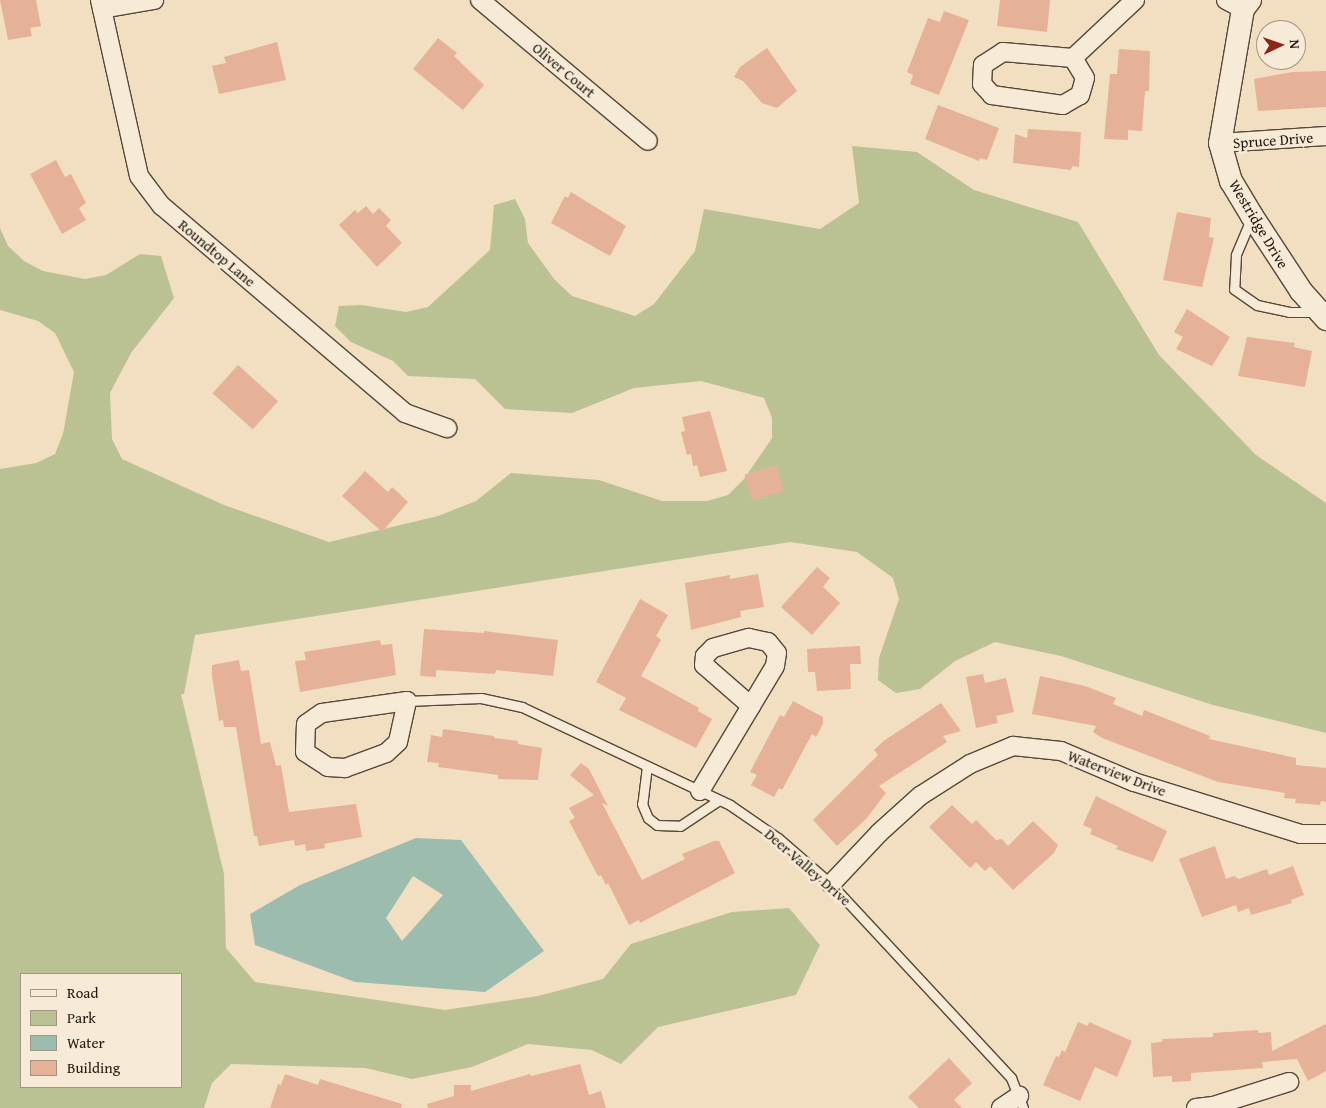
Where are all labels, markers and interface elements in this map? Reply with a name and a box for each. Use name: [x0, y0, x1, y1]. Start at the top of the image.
north arrow: [1256, 20, 1306, 70]
street label: Oliver Court: [529, 38, 599, 102]
text: N: [1285, 39, 1305, 49]
street label: Spruce Drive: [1232, 128, 1314, 152]
street label: Westridge Drive: [1225, 176, 1293, 272]
street label: Roundtop Lane: [175, 216, 259, 290]
street label: Waterview Drive: [1065, 746, 1169, 800]
street label: Deer Valley Drive: [761, 825, 855, 909]
legend: [20, 973, 182, 1088]
text: Road: [67, 982, 98, 1003]
text: Park: [67, 1007, 96, 1028]
text: Water: [67, 1032, 105, 1053]
text: Building: [67, 1057, 120, 1078]

